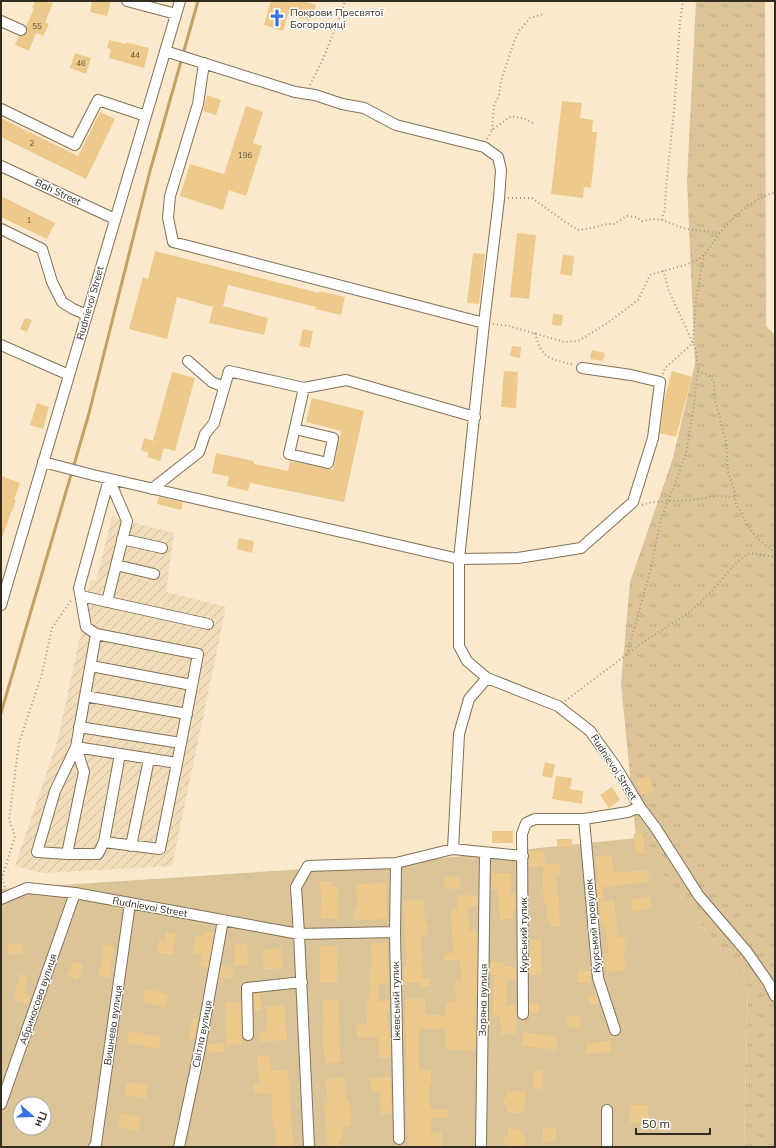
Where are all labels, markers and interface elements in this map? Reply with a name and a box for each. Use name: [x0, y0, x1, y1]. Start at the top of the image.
place label: Покрови Пресвятої Богородиці: [290, 6, 384, 31]
church icon: Покрови Пресвятої Богородиці: [267, 8, 287, 28]
house number: 55: [32, 21, 42, 31]
house number: 44: [130, 50, 140, 60]
house number: 46: [76, 58, 86, 68]
house number: 2: [30, 138, 35, 148]
house number: 19б: [238, 150, 252, 160]
street label: Bah Street: [33, 176, 83, 208]
house number: 1: [27, 215, 32, 225]
street label: Rudnievoi Street: [73, 264, 107, 341]
street label: Rudnievoi Street: [588, 732, 640, 803]
street label: Курський провулок: [582, 878, 604, 973]
street label: Rudnievoi Street: [111, 894, 189, 920]
street label: Курський тупик: [517, 897, 530, 973]
street label: Абрикосова вулиця: [16, 952, 60, 1046]
street label: Іжевський тупик: [389, 961, 403, 1041]
street label: Зоряна вулиця: [476, 964, 490, 1036]
street label: Вишнева вулиця: [101, 984, 125, 1066]
street label: Світла вулиця: [189, 999, 215, 1069]
north arrow: [12, 1096, 52, 1136]
text: Пн: [32, 1110, 51, 1129]
scale bar: [636, 1110, 710, 1136]
text: 50 m: [642, 1116, 670, 1131]

